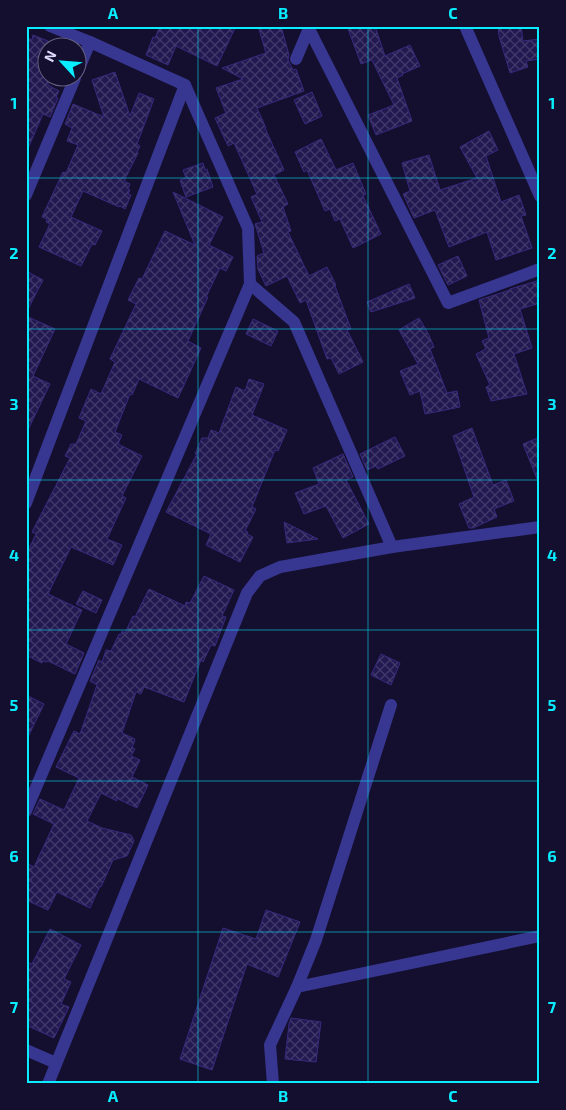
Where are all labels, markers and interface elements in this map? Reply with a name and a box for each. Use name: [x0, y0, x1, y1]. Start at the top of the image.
text: A: [108, 3, 119, 22]
text: B: [278, 3, 288, 22]
text: C: [448, 3, 458, 22]
north arrow: [38, 38, 88, 88]
text: N: [40, 48, 60, 64]
text: 1: [11, 93, 17, 112]
text: 1: [549, 93, 555, 112]
text: 2: [9, 243, 19, 262]
text: 2: [547, 243, 557, 262]
text: 3: [9, 394, 19, 413]
text: 3: [547, 394, 557, 413]
text: 4: [9, 545, 19, 564]
text: 4: [547, 545, 557, 564]
text: 5: [10, 695, 19, 714]
text: 5: [548, 695, 557, 714]
text: 6: [9, 846, 19, 865]
text: 6: [547, 846, 557, 865]
text: 7: [10, 997, 19, 1016]
text: 7: [548, 997, 557, 1016]
text: A: [108, 1086, 119, 1105]
text: B: [278, 1086, 288, 1105]
text: C: [448, 1086, 458, 1105]

